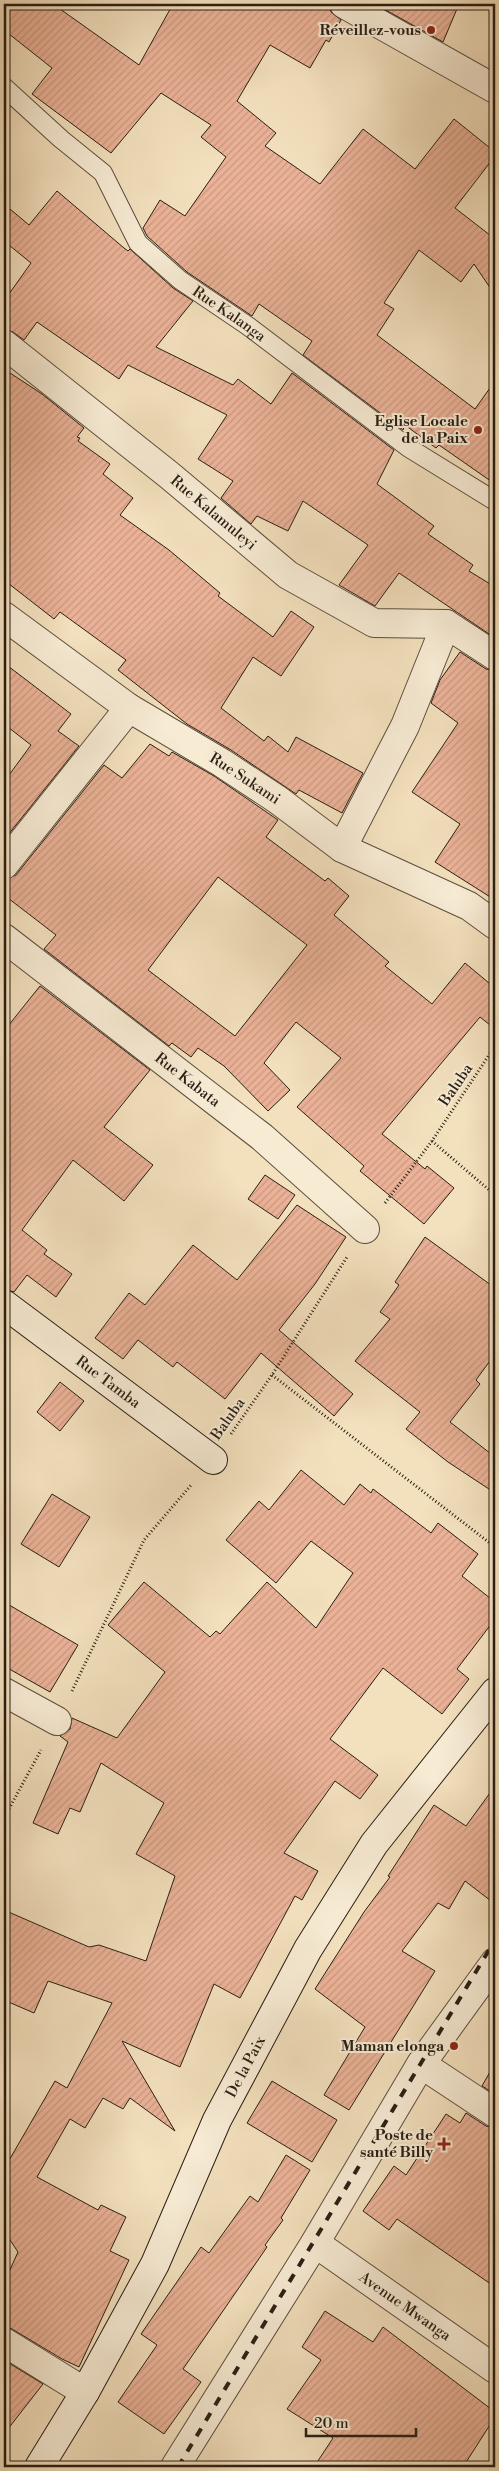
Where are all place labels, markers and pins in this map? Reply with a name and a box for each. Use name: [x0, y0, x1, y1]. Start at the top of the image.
place label: Réveillez-vous: [319, 21, 421, 40]
marker: Réveillez-vous: [425, 24, 437, 36]
place label: Eglise Locale de la Paix: [375, 412, 468, 448]
marker: Eglise Locale de la Paix: [472, 424, 484, 436]
place label: Maman elonga: [341, 2037, 445, 2056]
marker: Maman elonga: [448, 2040, 460, 2052]
place label: Poste de santé Billy: [360, 2126, 433, 2162]
marker: Poste de santé Billy: [437, 2137, 451, 2151]

